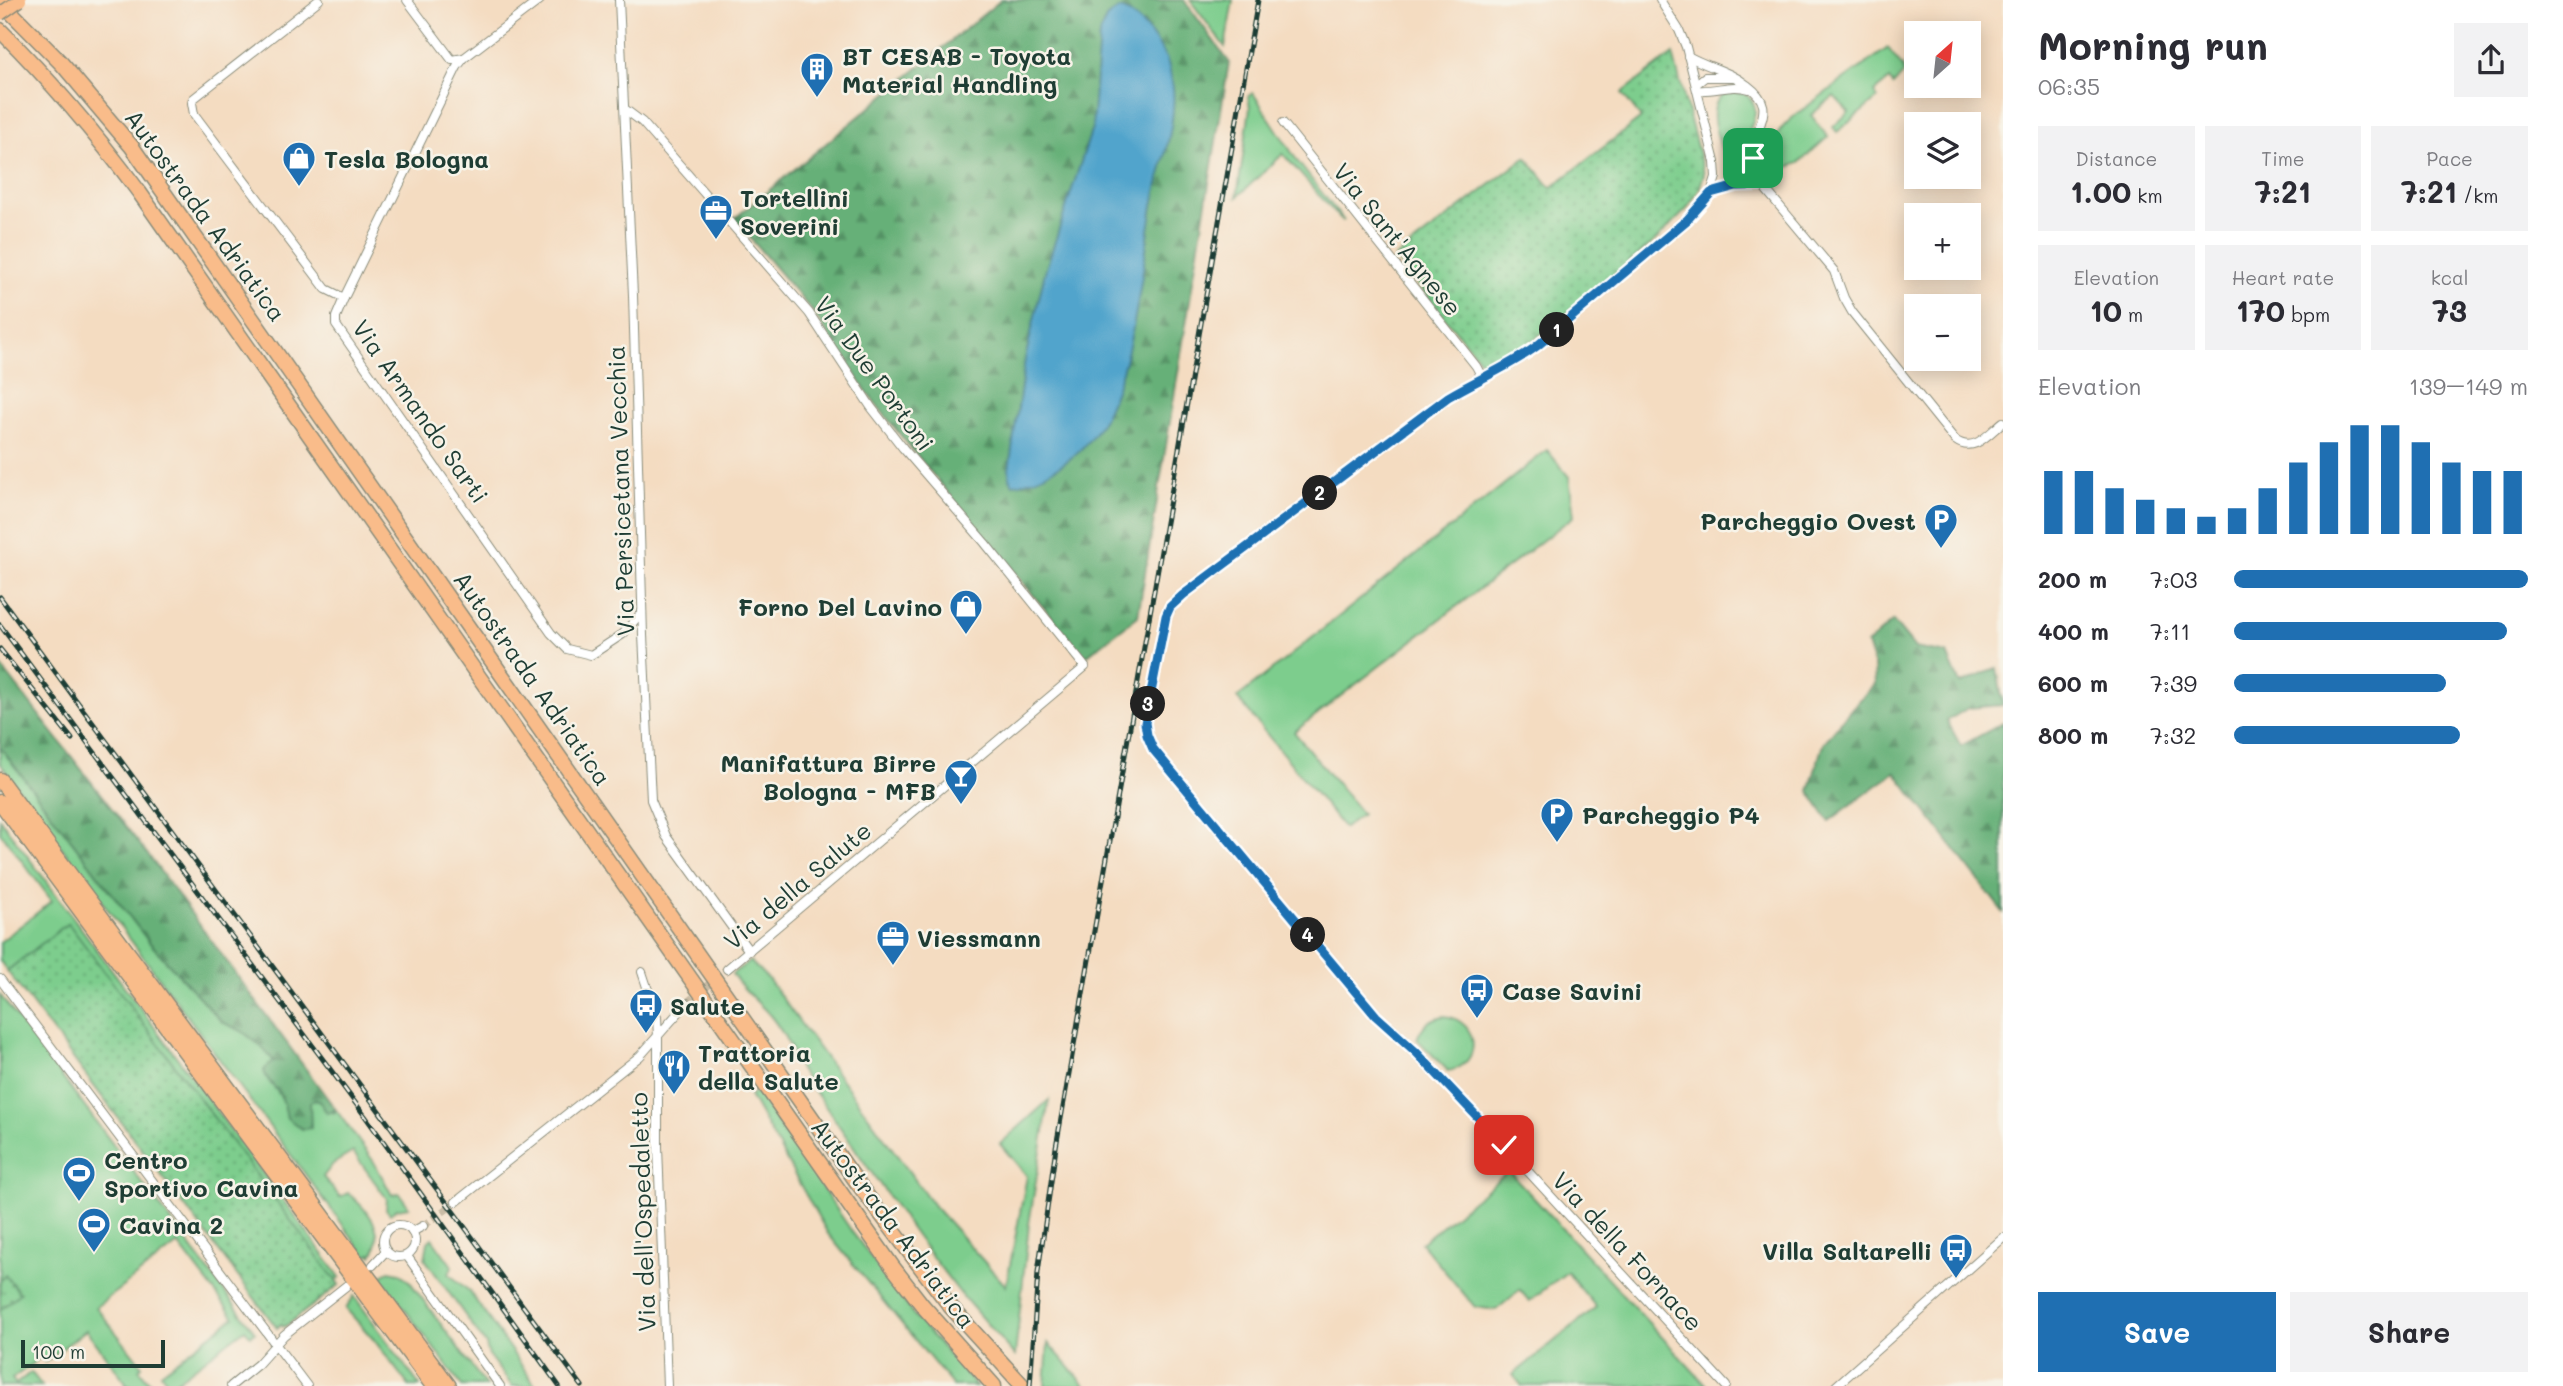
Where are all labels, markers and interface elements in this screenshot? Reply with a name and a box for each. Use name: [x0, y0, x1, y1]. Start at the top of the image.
text: Morning run: [2038, 20, 2268, 70]
north arrow: [1904, 21, 1981, 98]
map controls: [1904, 21, 1981, 371]
button: share: [2454, 23, 2528, 97]
place label: BT CESAB - Toyota Material Handling: [842, 40, 1071, 99]
building icon: BT CESAB - Toyota Material Handling: [798, 50, 836, 99]
text: 06:35: [2038, 71, 2100, 101]
street label: Autostrada Adriatica: [119, 103, 293, 327]
button: layers: [1904, 112, 1981, 189]
pin: [1723, 128, 1783, 188]
shop icon: Tesla Bologna: [280, 139, 318, 188]
icon: arrive: [1734, 139, 1772, 177]
place label: Tesla Bologna: [324, 143, 489, 174]
text: Distance: [2075, 146, 2157, 171]
text: Time: [2261, 146, 2305, 171]
text: Pace: [2426, 146, 2473, 171]
street label: Via Sant'Agnese: [1327, 156, 1469, 322]
text: 1.00: [2070, 171, 2131, 211]
text: 7:21: [2255, 171, 2311, 211]
text: 7:21: [2401, 171, 2457, 211]
place label: Tortellini Soverini: [740, 182, 849, 241]
text: km: [2131, 183, 2163, 208]
text: /km: [2457, 183, 2498, 208]
office icon: Tortellini Soverini: [697, 192, 735, 241]
button: +: [1904, 203, 1981, 280]
text: Elevation: [2074, 265, 2159, 290]
text: Heart rate: [2232, 265, 2334, 290]
text: kcal: [2431, 265, 2469, 290]
street label: Via Due Portoni: [808, 289, 942, 457]
text: 10: [2089, 290, 2122, 330]
text: 170: [2236, 290, 2285, 330]
text: 73: [2432, 290, 2467, 330]
button: −: [1904, 294, 1981, 371]
text: m: [2122, 302, 2143, 327]
text: bpm: [2285, 302, 2330, 327]
pin: 1: [1540, 312, 1574, 348]
street label: Via Armando Sarti: [346, 313, 496, 509]
text: 1: [1552, 317, 1561, 342]
street label: Via Persicetana Vecchia: [599, 345, 641, 637]
text: Elevation: [2038, 371, 2141, 401]
text: 139–149 m: [2409, 371, 2528, 401]
pin: 2: [1302, 476, 1338, 510]
text: 2: [1314, 480, 1325, 505]
parking icon: Parcheggio Ovest: [1922, 501, 1960, 550]
place label: Parcheggio Ovest: [1700, 505, 1916, 536]
text: 200 m: [2038, 564, 2107, 594]
text: 7:03: [2150, 564, 2198, 594]
street label: Autostrada Adriatica: [447, 565, 619, 791]
shop icon: Forno Del Lavino: [947, 587, 985, 636]
place label: Forno Del Lavino: [738, 591, 942, 622]
text: 400 m: [2038, 616, 2109, 646]
text: 7:11: [2150, 616, 2190, 646]
text: 600 m: [2038, 668, 2108, 698]
text: 7:39: [2150, 668, 2197, 698]
pin: 3: [1130, 686, 1166, 722]
text: 3: [1142, 691, 1153, 716]
text: 800 m: [2038, 720, 2108, 750]
text: 7:32: [2150, 720, 2196, 750]
place label: Manifattura Birre Bologna - MFB: [720, 747, 936, 806]
bar icon: Manifattura Birre Bologna - MFB: [942, 757, 980, 806]
parking icon: Parcheggio P4: [1538, 795, 1576, 844]
place label: Parcheggio P4: [1582, 799, 1760, 830]
street label: Via della Salute: [717, 814, 877, 956]
office icon: Viessmann: [874, 918, 912, 967]
pin: 4: [1290, 918, 1326, 953]
place label: Viessmann: [917, 922, 1041, 953]
text: 4: [1301, 922, 1314, 947]
bus stop icon: Case Savini: [1458, 971, 1496, 1020]
place label: Case Savini: [1502, 975, 1642, 1006]
bus stop icon: Salute: [627, 986, 665, 1035]
place label: Salute: [670, 990, 745, 1021]
place label: Trattoria della Salute: [698, 1037, 839, 1096]
restaurant icon: Trattoria della Salute: [655, 1047, 693, 1096]
street label: Via dell'Ospedaletto: [622, 1092, 662, 1332]
street label: Autostrada Adriatica: [805, 1112, 983, 1334]
pin: [1474, 1115, 1534, 1175]
icon: check: [1485, 1126, 1523, 1164]
place label: Centro Sportivo Cavina: [104, 1144, 298, 1203]
sports icon: Centro Sportivo Cavina: [60, 1154, 98, 1203]
street label: Via della Fornace: [1546, 1165, 1710, 1337]
sports icon: Cavina 2: [75, 1205, 113, 1254]
place label: Cavina 2: [119, 1209, 223, 1240]
bus stop icon: Villa Saltarelli: [1937, 1231, 1975, 1280]
place label: Villa Saltarelli: [1762, 1235, 1932, 1266]
button: Save: [2038, 1292, 2276, 1372]
button: Share: [2290, 1292, 2528, 1372]
scale bar: [21, 1337, 164, 1369]
text: 100 m: [32, 1339, 85, 1364]

